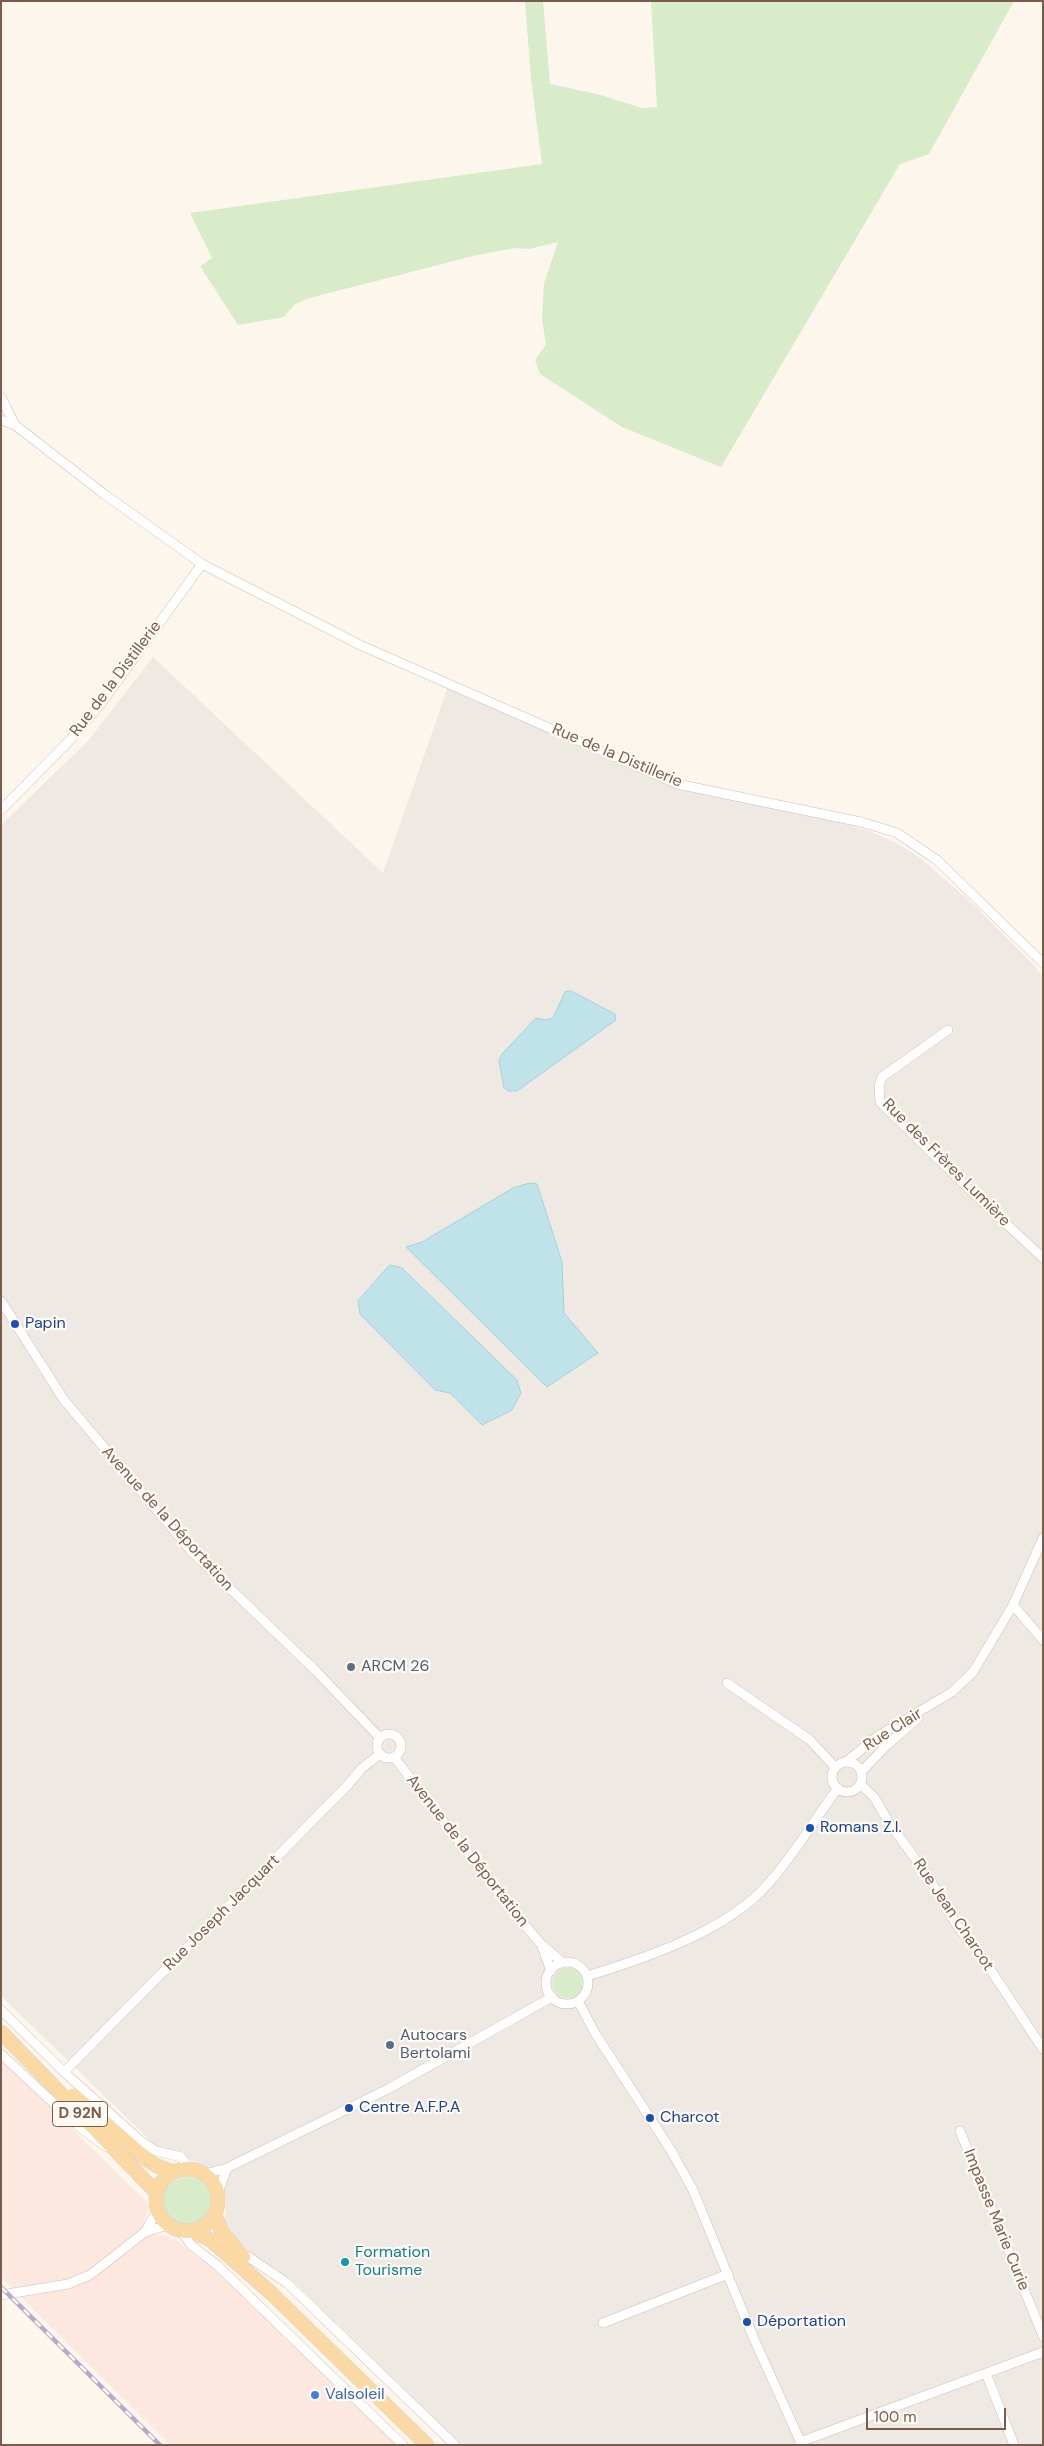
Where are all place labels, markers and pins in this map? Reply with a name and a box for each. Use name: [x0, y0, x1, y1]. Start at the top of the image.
place label: Papin: [25, 1314, 66, 1334]
marker: Papin: [9, 1318, 21, 1330]
place label: ARCM 26: [361, 1657, 430, 1677]
marker: ARCM 26: [345, 1661, 357, 1673]
place label: Romans Z.I.: [820, 1818, 902, 1838]
marker: Romans Z.I.: [804, 1822, 816, 1834]
place label: Autocars Bertolami: [400, 2026, 471, 2064]
marker: Autocars Bertolami: [384, 2039, 396, 2051]
place label: Centre A.F.P.A: [359, 2098, 460, 2118]
marker: Centre A.F.P.A: [343, 2102, 355, 2114]
place label: Charcot: [660, 2108, 720, 2128]
marker: Charcot: [644, 2112, 656, 2124]
place label: Formation Tourisme: [355, 2243, 430, 2281]
marker: Formation Tourisme: [339, 2256, 351, 2268]
place label: Déportation: [757, 2312, 846, 2332]
marker: Déportation: [741, 2316, 753, 2328]
place label: Valsoleil: [325, 2385, 385, 2405]
marker: Valsoleil: [309, 2389, 321, 2401]

